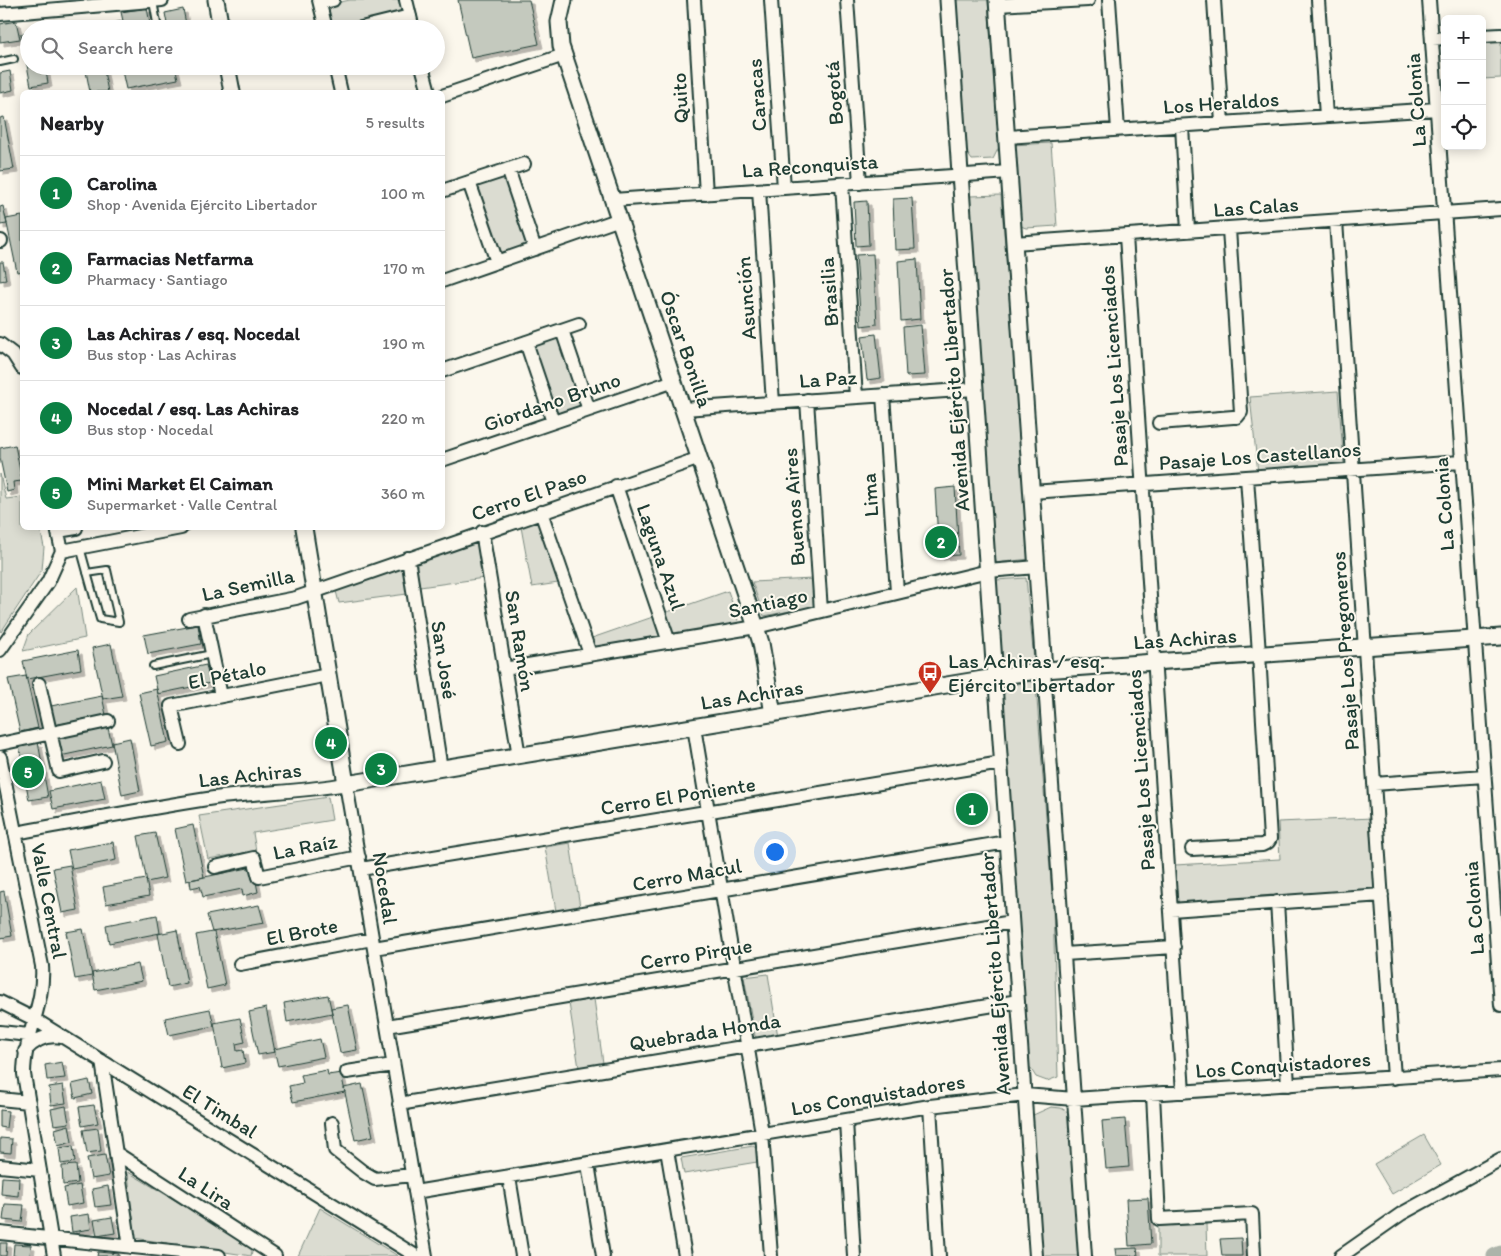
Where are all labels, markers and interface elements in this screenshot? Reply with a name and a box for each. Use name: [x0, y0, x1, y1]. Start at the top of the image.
map controls: [1441, 15, 1486, 150]
button: +: [1441, 15, 1486, 60]
search box: [20, 20, 445, 75]
icon: search: [38, 34, 66, 62]
text: Search here: [78, 36, 173, 59]
street label: La Colonia: [1400, 52, 1431, 148]
street label: Caracas: [741, 58, 772, 132]
street label: Bogotá: [819, 60, 848, 126]
button: −: [1441, 60, 1486, 105]
street label: Quito: [666, 72, 693, 124]
street label: Los Heraldos: [1162, 86, 1280, 119]
button: locate: [1441, 105, 1486, 150]
text: Nearby: [40, 110, 104, 135]
text: 5 results: [365, 113, 425, 132]
street label: La Reconquista: [741, 148, 879, 183]
text: Carolina: [87, 172, 157, 195]
text: 1: [52, 184, 60, 203]
text: 100 m: [381, 184, 425, 203]
street label: Las Calas: [1212, 191, 1300, 222]
text: Shop · Avenida Ejército Libertador: [87, 195, 317, 214]
text: Farmacias Netfarma: [87, 247, 253, 270]
street label: Asunción: [730, 255, 761, 341]
street label: Brasilia: [814, 256, 843, 328]
text: 2: [52, 259, 60, 278]
text: 170 m: [383, 259, 425, 278]
street label: Pasaje Los Licenciados: [1094, 265, 1133, 468]
street label: Avenida Ejército Libertador: [932, 267, 974, 512]
text: Pharmacy · Santiago: [87, 270, 228, 289]
street label: Óscar Bonilla: [655, 287, 718, 411]
text: Las Achiras / esq. Nocedal: [87, 322, 300, 345]
text: 3: [52, 334, 60, 353]
text: 190 m: [382, 334, 425, 353]
text: Bus stop · Las Achiras: [87, 345, 237, 364]
street label: La Paz: [798, 364, 858, 393]
street label: Giordano Bruno: [480, 366, 624, 437]
text: Nocedal / esq. Las Achiras: [87, 397, 299, 420]
text: 4: [51, 409, 61, 428]
text: 220 m: [381, 409, 425, 428]
text: Bus stop · Nocedal: [87, 420, 213, 439]
street label: Pasaje Los Castellanos: [1158, 436, 1362, 475]
street label: Buenos Aires: [777, 447, 810, 567]
street label: La Colonia: [1428, 456, 1459, 552]
street label: Cerro El Paso: [468, 463, 590, 526]
text: Mini Market El Caiman: [87, 472, 273, 495]
street label: Lima: [855, 472, 884, 518]
text: 5: [52, 484, 60, 503]
text: 360 m: [381, 484, 425, 503]
text: Supermarket · Valle Central: [87, 495, 277, 514]
street label: Laguna Azul: [632, 500, 691, 614]
pin: 2: [925, 523, 957, 561]
street label: Pasaje Los Pregoneros: [1325, 551, 1364, 751]
street label: La Semilla: [199, 563, 296, 606]
street label: Santiago: [726, 582, 810, 623]
street label: San Ramón: [500, 588, 541, 693]
street label: San José: [426, 619, 463, 701]
street label: Las Achiras: [1132, 622, 1238, 655]
place label: Las Achiras / esq. Ejército Libertador: [948, 648, 1116, 697]
street label: El Pétalo: [186, 655, 268, 694]
bus stop icon: Las Achiras / esq. Ejército Libertador: [917, 660, 943, 694]
street label: Pasaje Los Licenciados: [1121, 669, 1160, 872]
street label: Las Achiras: [699, 674, 805, 715]
pin: 4: [315, 724, 347, 762]
pin: 3: [365, 750, 397, 788]
pin: 5: [12, 753, 44, 791]
street label: Las Achiras: [197, 757, 303, 792]
street label: Cerro El Poniente: [599, 771, 757, 820]
pin: 1: [956, 790, 988, 828]
street label: La Raíz: [271, 828, 339, 865]
your location: [762, 839, 788, 865]
street label: Valle Central: [26, 841, 73, 961]
street label: Nocedal: [367, 850, 404, 926]
street label: Avenida Ejército Libertador: [973, 851, 1015, 1096]
street label: Cerro Macul: [630, 853, 744, 896]
street label: La Colonia: [1458, 860, 1489, 956]
street label: El Brote: [264, 912, 340, 951]
street label: Cerro Pirque: [638, 932, 754, 975]
street label: Quebrada Honda: [627, 1007, 782, 1056]
street label: Los Conquistadores: [1194, 1046, 1372, 1083]
street label: Los Conquistadores: [789, 1068, 967, 1121]
street label: El Timbal: [178, 1078, 262, 1143]
street label: La Lira: [174, 1160, 239, 1215]

